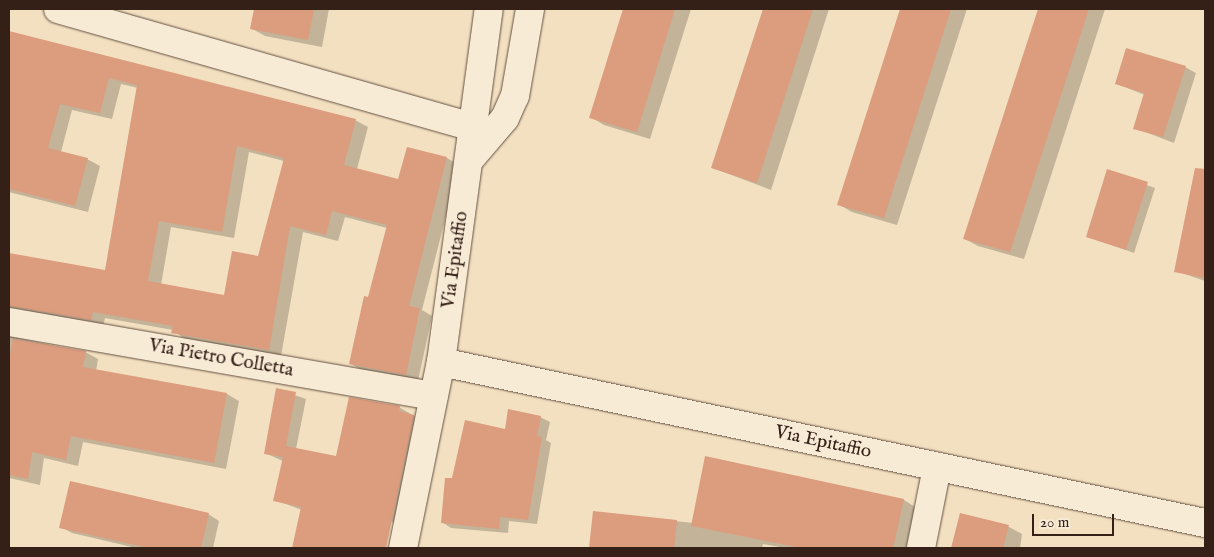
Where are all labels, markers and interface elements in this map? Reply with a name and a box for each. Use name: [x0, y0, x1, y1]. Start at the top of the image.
street label: Via Epitaffio: [438, 210, 474, 310]
street label: Via Pietro Colletta: [147, 335, 295, 383]
street label: Via Epitaffio: [773, 422, 873, 464]
scale bar: [1034, 504, 1116, 536]
text: 20 m: [1040, 513, 1069, 532]

